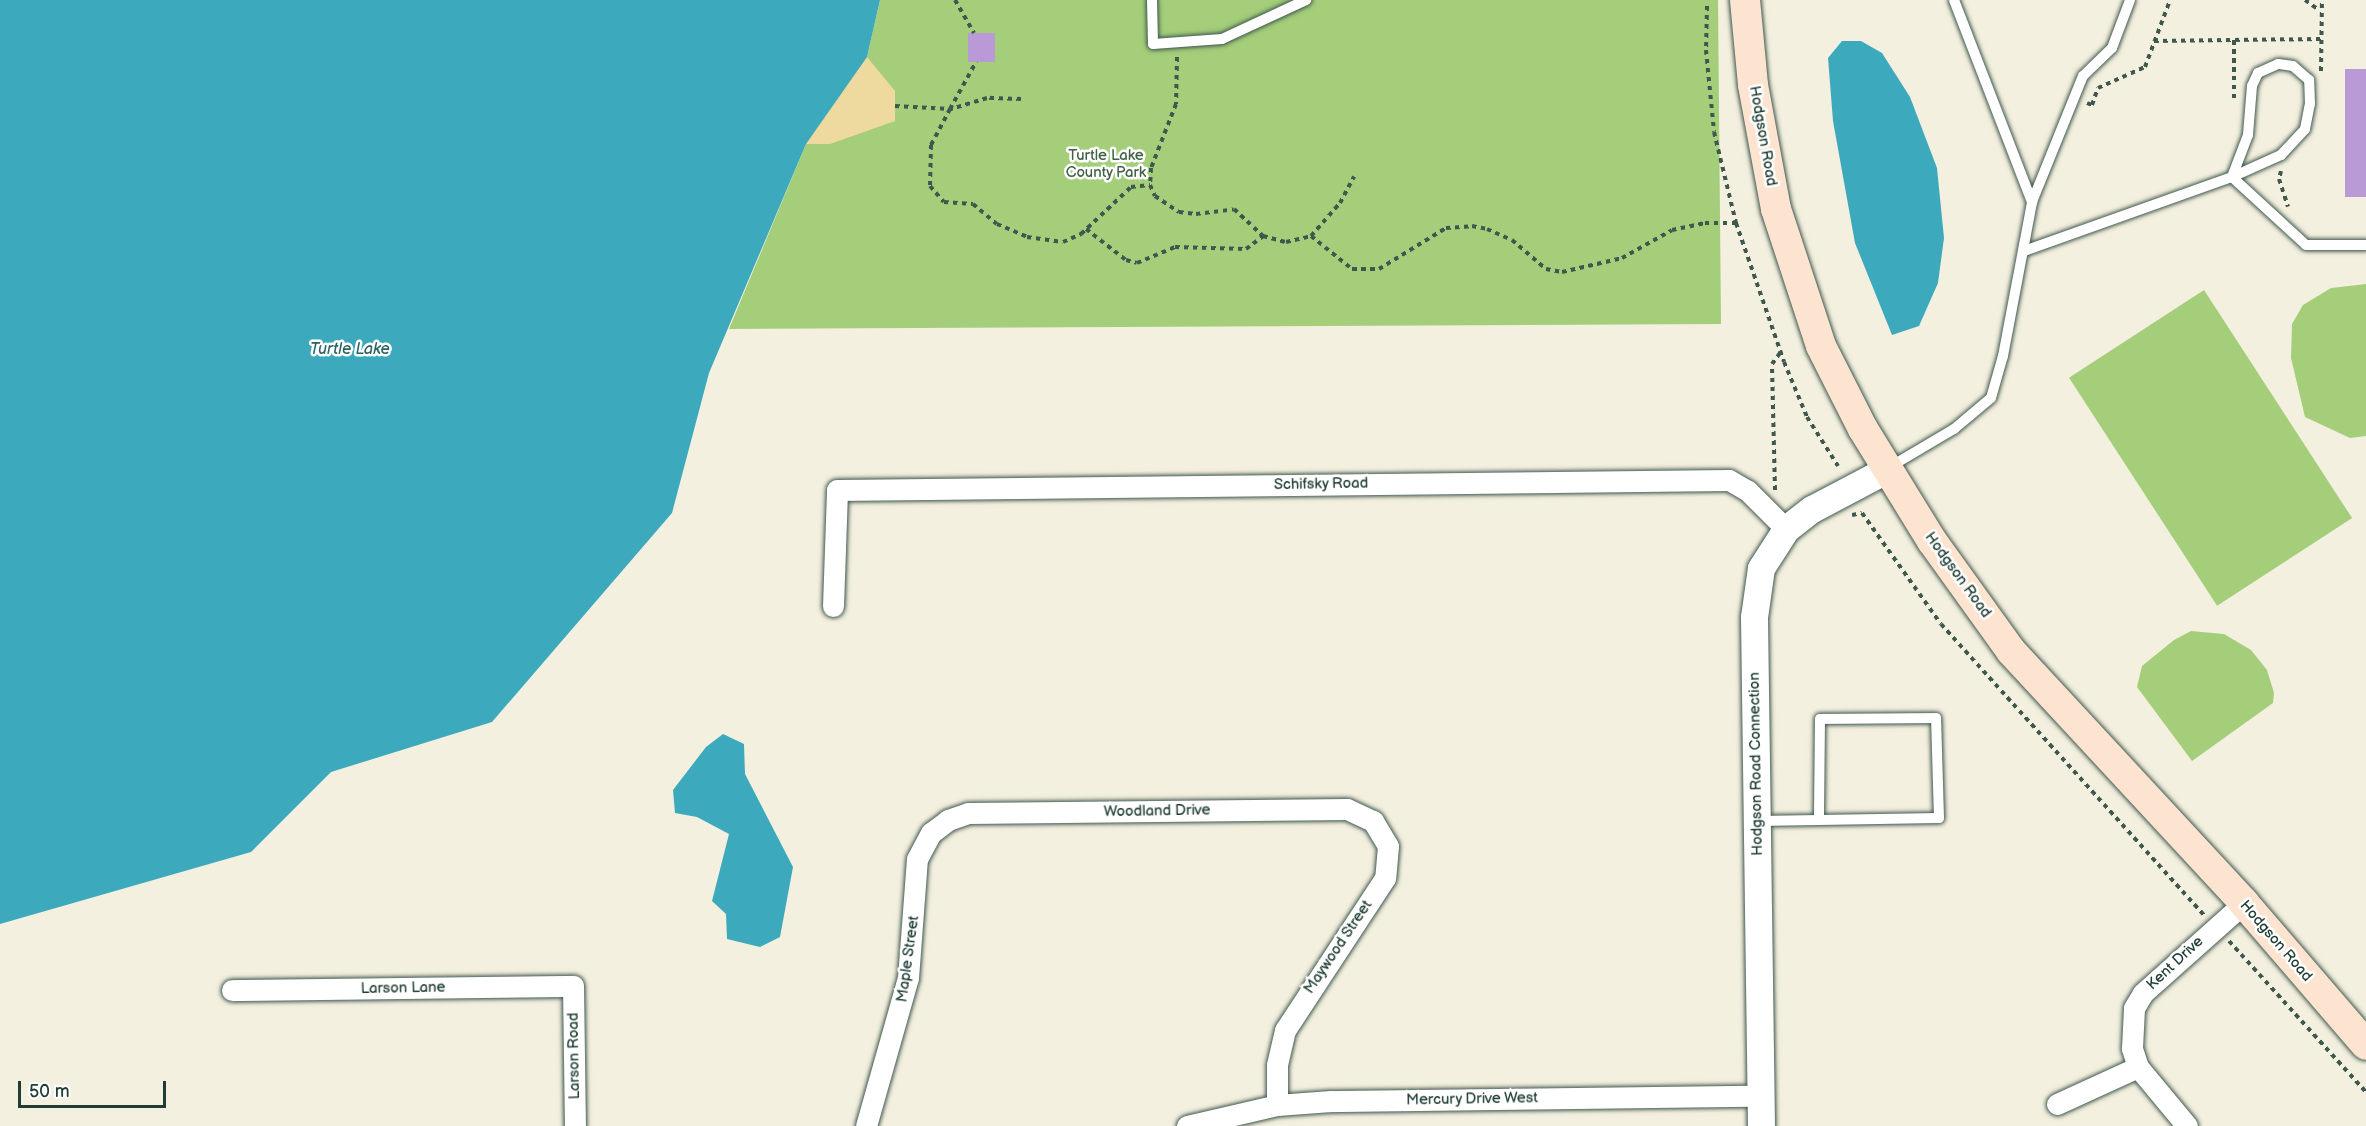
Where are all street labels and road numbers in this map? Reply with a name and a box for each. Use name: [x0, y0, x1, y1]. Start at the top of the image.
street label: Hodgson Road: [1745, 84, 1781, 188]
street label: Schifsky Road: [1273, 474, 1369, 494]
street label: Hodgson Road: [1921, 529, 1995, 621]
street label: Hodgson Road Connection: [1745, 672, 1767, 856]
street label: Woodland Drive: [1104, 801, 1210, 821]
street label: Maywood Street: [1300, 897, 1376, 997]
street label: Hodgson Road: [2236, 897, 2316, 985]
street label: Maple Street: [893, 914, 923, 1004]
street label: Kent Drive: [2143, 932, 2207, 994]
street label: Larson Lane: [361, 978, 445, 998]
street label: Larson Road: [564, 1012, 584, 1100]
street label: Mercury Drive West: [1405, 1089, 1539, 1109]

